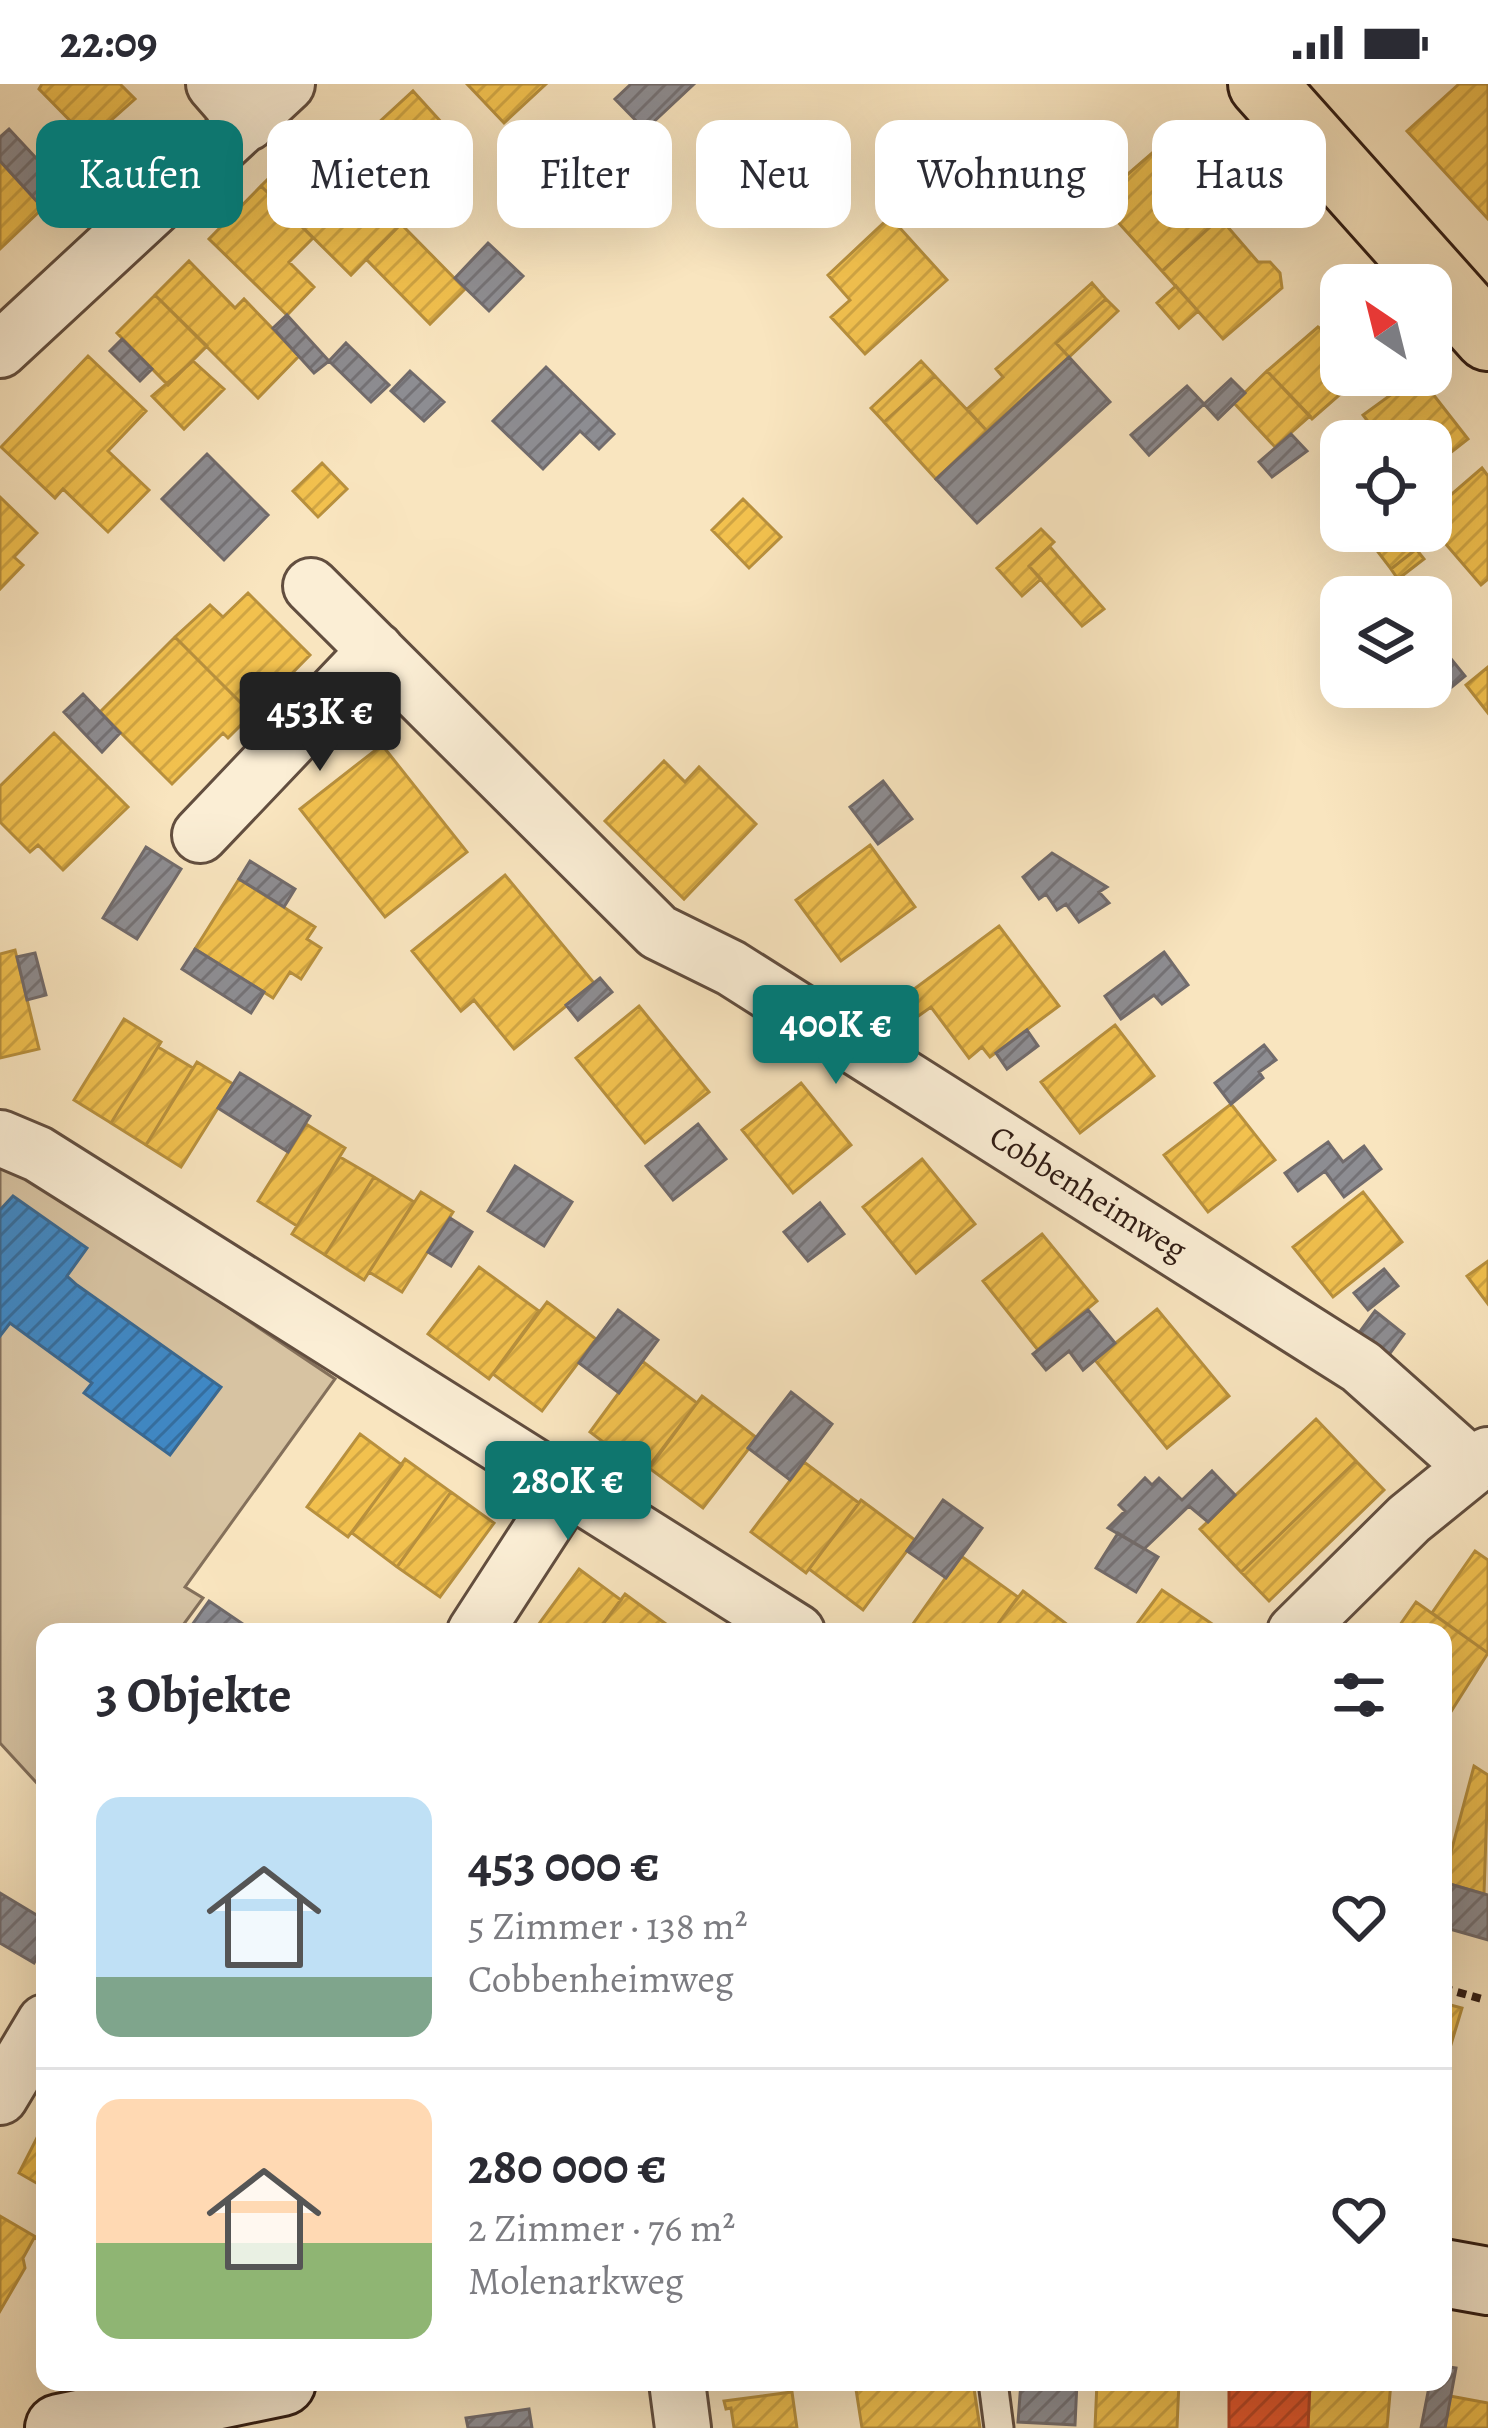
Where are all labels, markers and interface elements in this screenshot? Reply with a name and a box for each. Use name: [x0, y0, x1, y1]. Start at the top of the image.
text: 22:09: [60, 11, 158, 73]
chip: Kaufen: [36, 120, 243, 228]
chip: Mieten: [267, 120, 473, 228]
chip: Filter: [497, 120, 672, 228]
chip: Neu: [696, 120, 851, 228]
chip: Wohnung: [875, 120, 1128, 228]
chip: Haus: [1152, 120, 1326, 228]
north arrow: [1320, 264, 1452, 396]
map controls: [1320, 264, 1452, 708]
button: locate: [1320, 420, 1452, 552]
button: layers: [1320, 576, 1452, 708]
pin: 453K €: [222, 672, 418, 774]
text: 453K €: [267, 684, 373, 737]
pin: 400K €: [738, 985, 934, 1087]
text: 400K €: [780, 997, 892, 1050]
street label: Cobbenheimweg: [981, 1114, 1196, 1271]
pin: 280K €: [470, 1441, 666, 1543]
text: 280K €: [512, 1453, 624, 1506]
text: 3 Objekte: [96, 1660, 292, 1730]
icon: filters: [1326, 1662, 1392, 1728]
text: 453 000 €: [468, 1829, 660, 1899]
icon: home: [192, 1845, 336, 1989]
icon: heart: [1326, 1884, 1392, 1950]
text: 5 Zimmer · 138 m²: [468, 1899, 748, 1952]
text: Cobbenheimweg: [468, 1952, 734, 2005]
text: 280 000 €: [468, 2131, 667, 2201]
icon: home: [192, 2147, 336, 2291]
icon: heart: [1326, 2186, 1392, 2252]
text: 2 Zimmer · 76 m²: [468, 2201, 735, 2254]
text: Molenarkweg: [468, 2254, 684, 2307]

